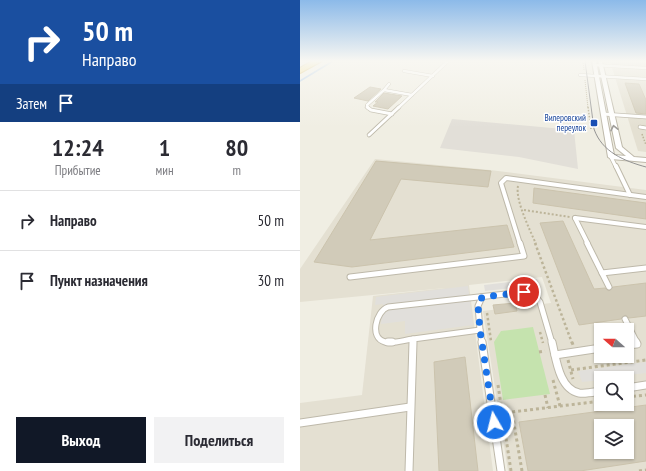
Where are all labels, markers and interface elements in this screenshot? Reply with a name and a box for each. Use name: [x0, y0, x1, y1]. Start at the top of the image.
text: 50 m: [82, 12, 133, 49]
icon: right: [16, 16, 68, 68]
text: Направо: [82, 48, 137, 71]
icon: arrive: [55, 92, 77, 114]
text: Затем: [16, 94, 47, 113]
place label: Вилеровский переулок: [544, 112, 587, 133]
marker: Вилеровский переулок: [589, 118, 599, 128]
one-way arrow: [611, 125, 619, 131]
text: 12:24: [52, 132, 104, 163]
text: 1: [159, 132, 170, 163]
text: 80: [225, 132, 248, 163]
text: Прибытие: [55, 162, 101, 179]
text: мин: [155, 162, 174, 179]
text: m: [233, 162, 241, 179]
icon: right: [16, 210, 38, 232]
text: Направо: [50, 211, 97, 230]
text: 50 m: [258, 211, 284, 230]
icon: arrive: [16, 270, 38, 292]
text: Пункт назначения: [50, 271, 148, 290]
text: 30 m: [258, 271, 284, 290]
pin: [507, 275, 541, 309]
icon: arrive: [513, 281, 535, 303]
north arrow: [594, 323, 634, 363]
map controls: [594, 323, 634, 459]
button: search: [594, 371, 634, 411]
position arrow: [473, 401, 515, 443]
button: Выход: [16, 417, 146, 463]
button: Поделиться: [154, 417, 284, 463]
button: layers: [594, 419, 634, 459]

